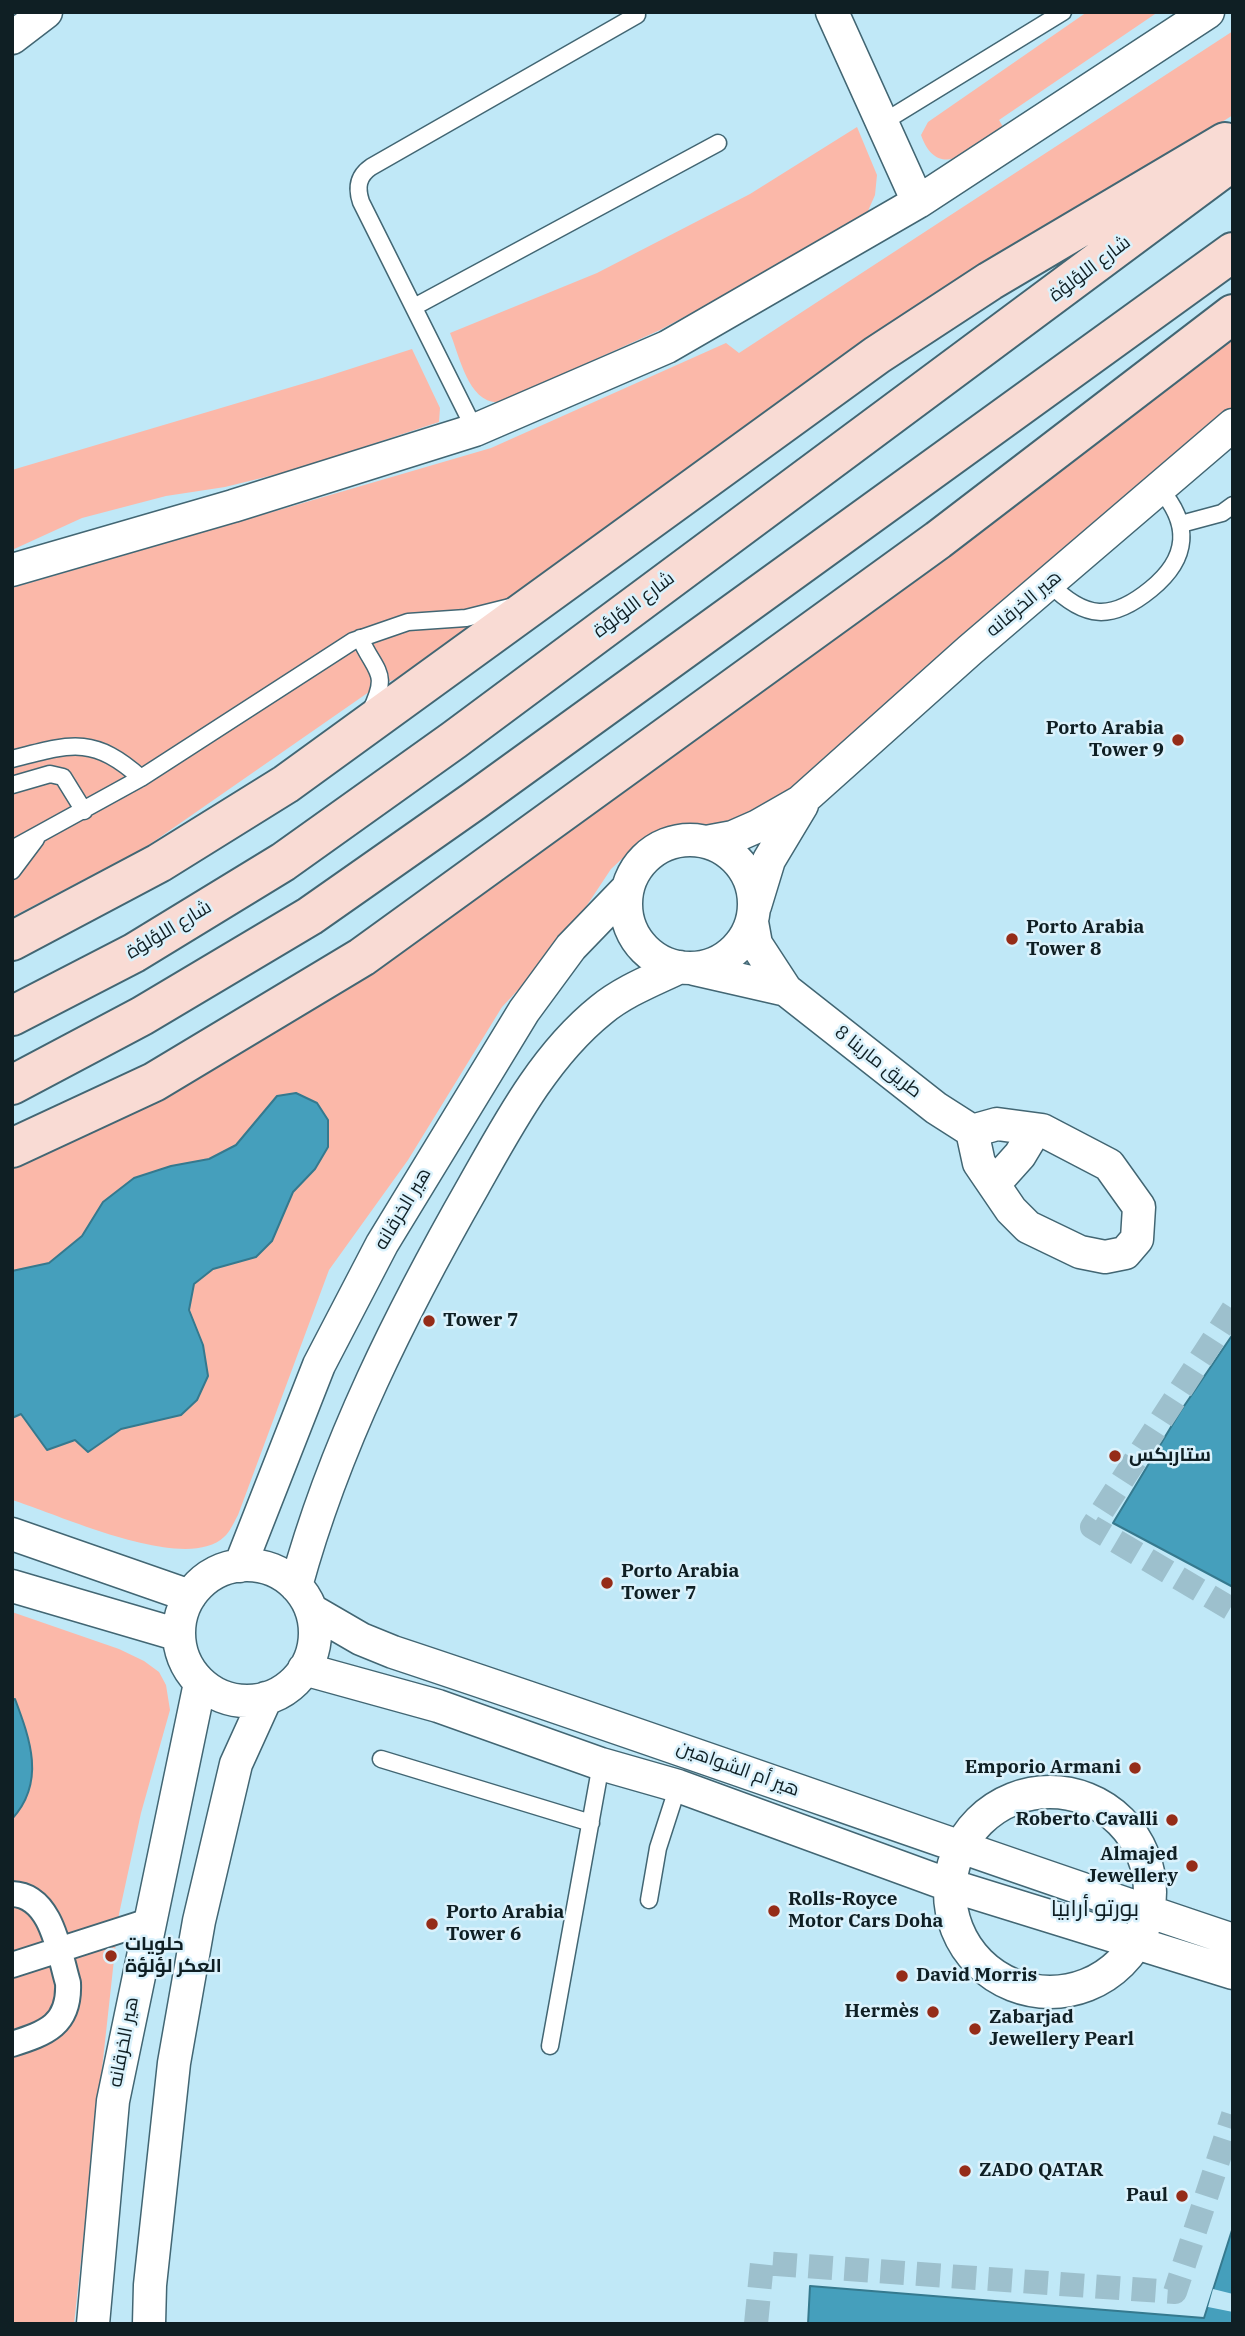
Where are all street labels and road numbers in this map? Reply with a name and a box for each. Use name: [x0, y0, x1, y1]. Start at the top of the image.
street label: شارع اللؤلؤة: [1045, 231, 1135, 307]
street label: هير الخرقانه: [982, 566, 1066, 642]
street label: شارع اللؤلؤة: [589, 567, 679, 643]
street label: شارع اللؤلؤة: [122, 896, 216, 964]
street label: طريق مارينا 8: [830, 1021, 926, 1103]
street label: هير الخرقانه: [370, 1164, 436, 1254]
street label: هير أم الشواهين: [673, 1736, 803, 1802]
street label: هير الخرقانه: [104, 1995, 144, 2089]

